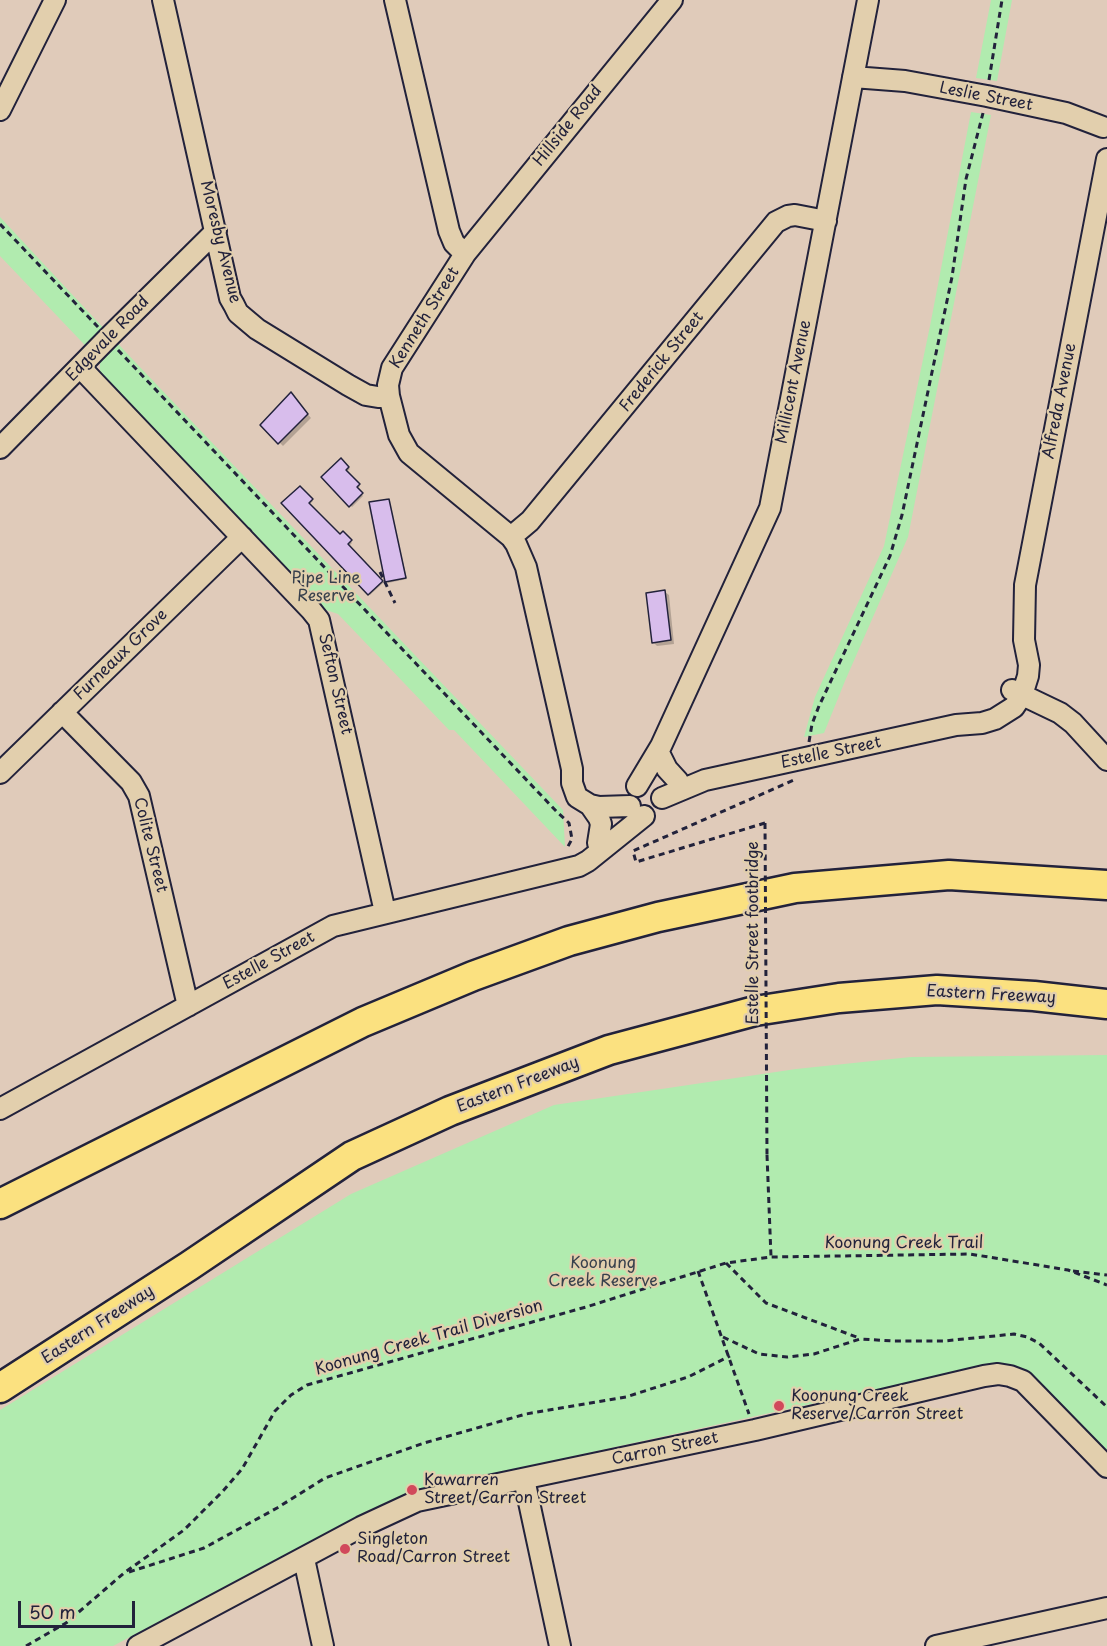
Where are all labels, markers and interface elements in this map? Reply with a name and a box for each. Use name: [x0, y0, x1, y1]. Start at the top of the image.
street label: Leslie Street: [938, 79, 1034, 115]
street label: Hillside Road: [530, 82, 606, 170]
street label: Moresby Avenue: [195, 179, 245, 305]
street label: Kenneth Street: [386, 264, 464, 372]
street label: Edgevale Road: [63, 292, 153, 386]
street label: Frederick Street: [616, 308, 708, 416]
street label: Millicent Avenue: [773, 318, 815, 446]
street label: Alfreda Avenue: [1039, 342, 1081, 460]
park label: Pipe Line Reserve: [291, 569, 361, 607]
street label: Furneaux Grove: [70, 606, 172, 704]
street label: Sefton Street: [314, 632, 356, 736]
street label: Estelle Street: [779, 733, 883, 773]
street label: Colite Street: [129, 795, 171, 895]
street label: Estelle Street footbridge: [744, 841, 764, 1025]
street label: Estelle Street: [220, 928, 318, 994]
street label: Eastern Freeway: [926, 982, 1056, 1008]
street label: Eastern Freeway: [454, 1053, 582, 1117]
street label: Koonung Creek Trail: [825, 1234, 983, 1254]
park label: Koonung Creek Reserve: [548, 1254, 658, 1292]
street label: Eastern Freeway: [38, 1282, 158, 1368]
street label: Koonung Creek Trail Diversion: [313, 1296, 545, 1380]
place label: Koonung Creek Reserve/Carron Street: [791, 1387, 963, 1425]
marker: Koonung Creek Reserve/Carron Street: [772, 1399, 786, 1413]
street label: Carron Street: [610, 1428, 720, 1470]
place label: Kawarren Street/Carron Street: [424, 1471, 586, 1509]
marker: Kawarren Street/Carron Street: [405, 1483, 419, 1497]
place label: Singleton Road/Carron Street: [357, 1530, 510, 1568]
marker: Singleton Road/Carron Street: [338, 1542, 352, 1556]
scale bar: [21, 1589, 138, 1627]
text: 50 m: [29, 1598, 76, 1625]

